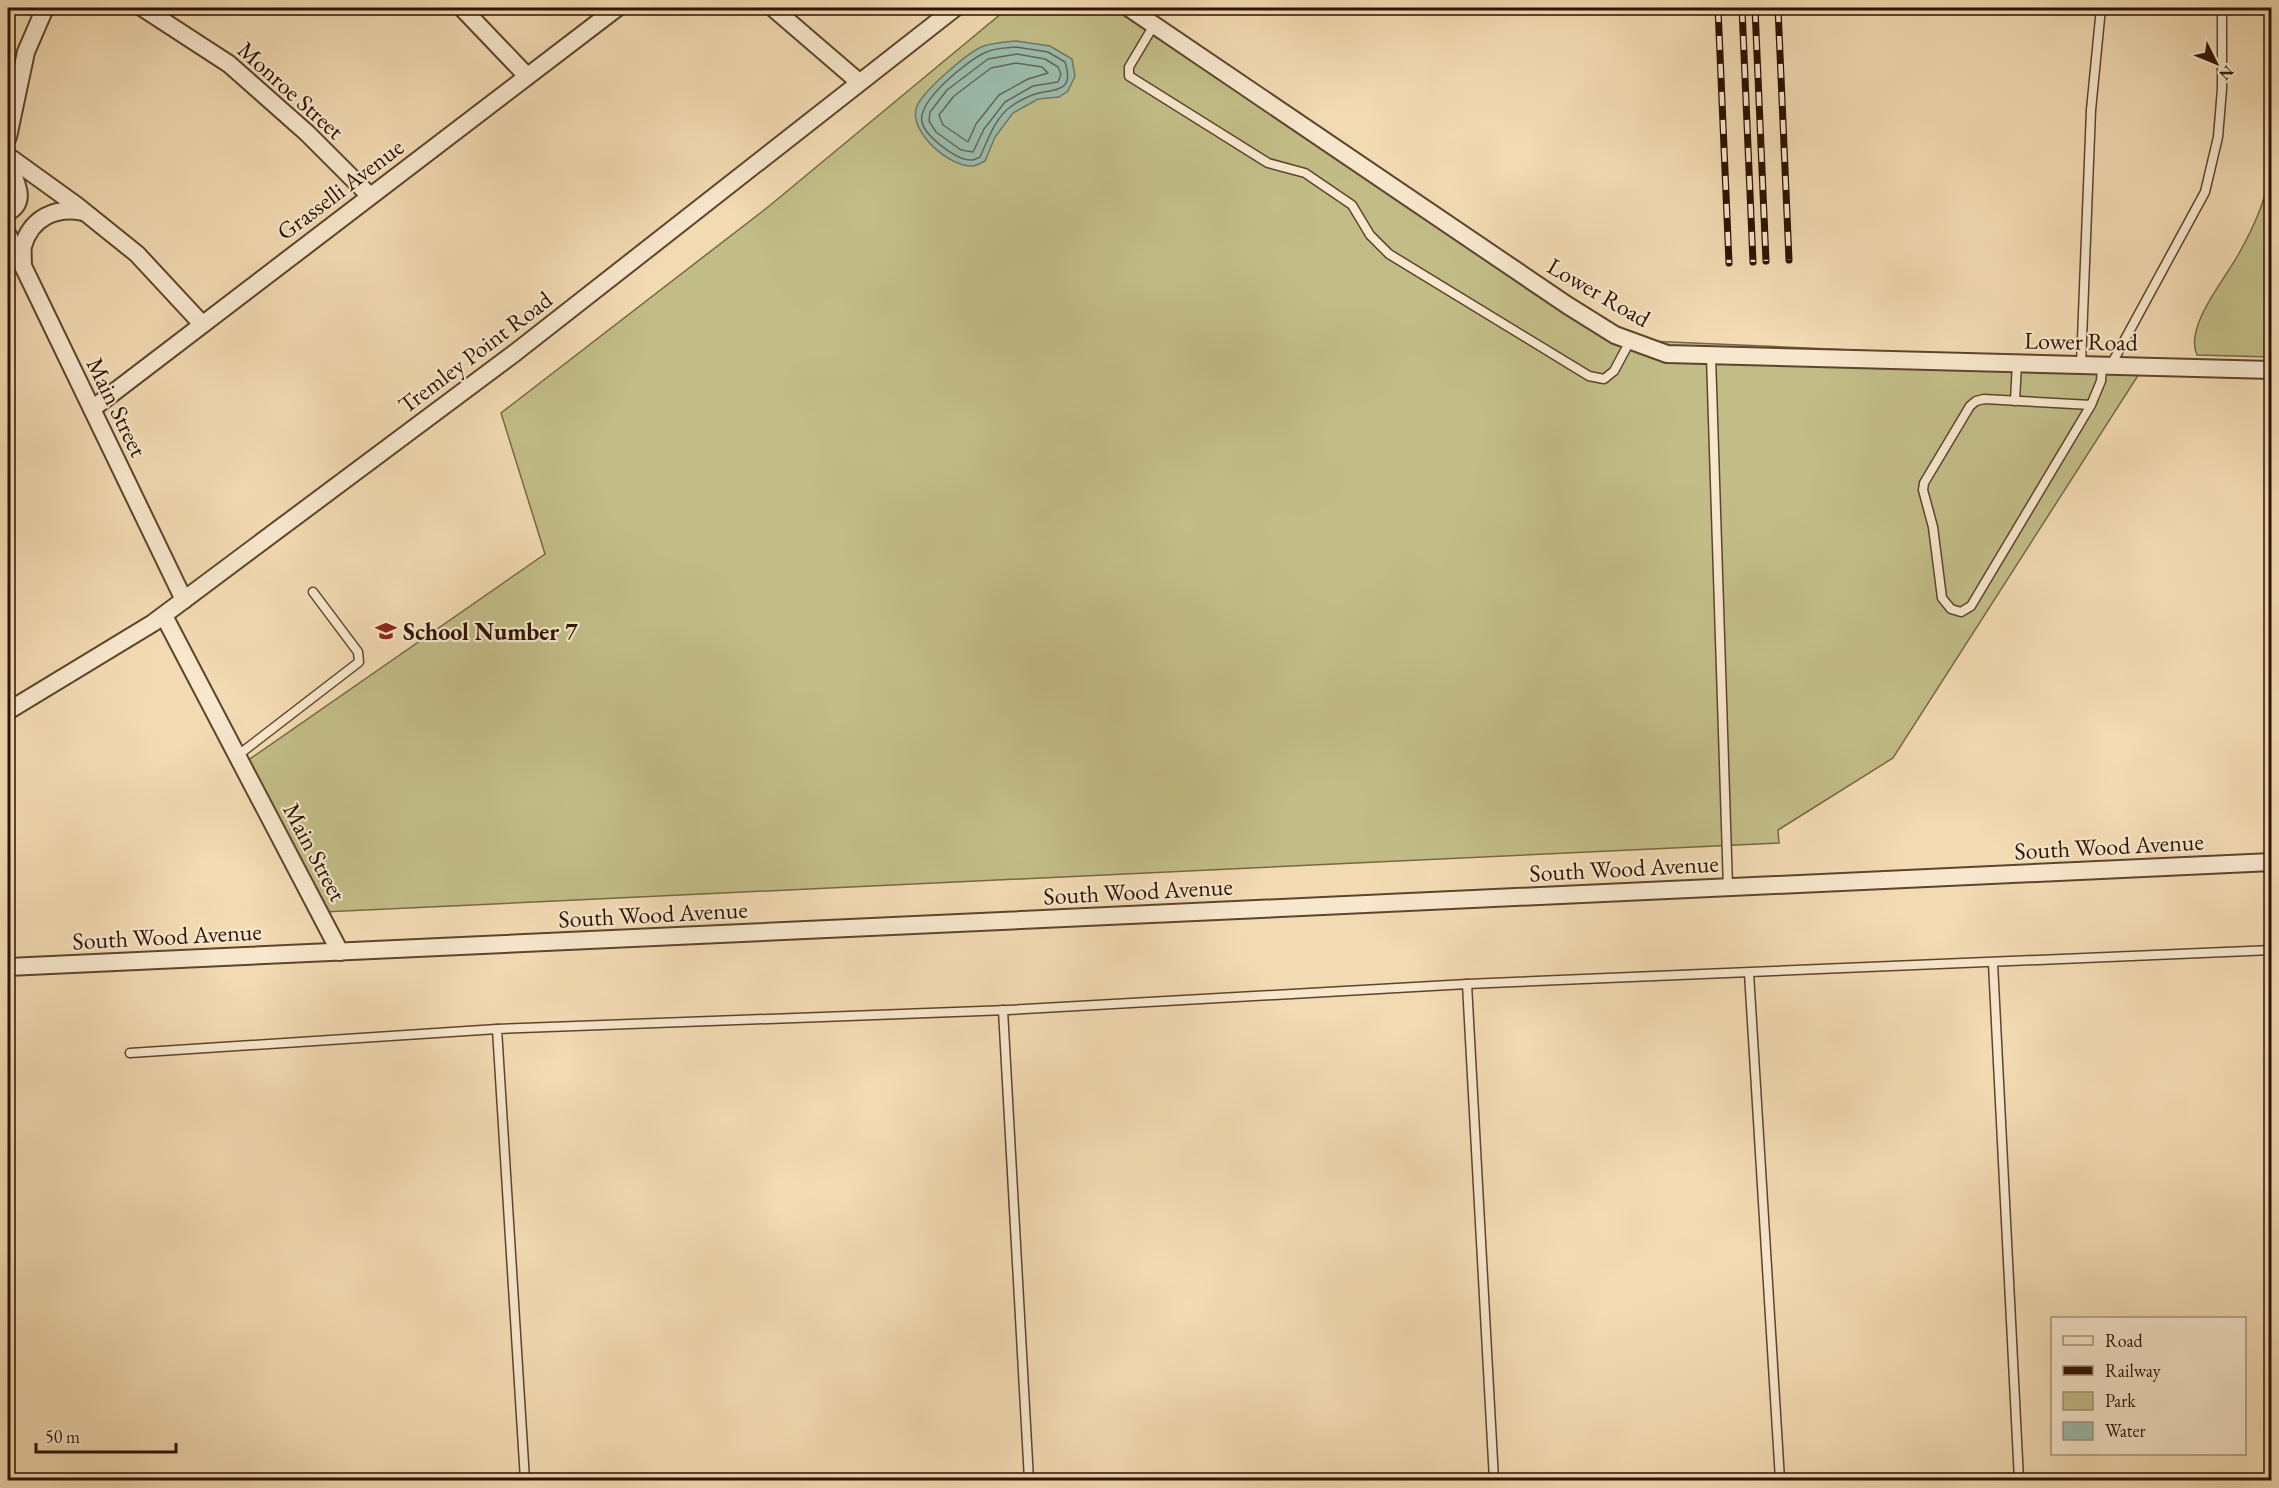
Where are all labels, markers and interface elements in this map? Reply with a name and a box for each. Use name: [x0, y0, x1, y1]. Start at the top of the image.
north arrow: [2186, 33, 2246, 93]
street label: Monroe Street: [231, 34, 351, 146]
text: N: [2214, 61, 2239, 85]
street label: Grasselli Avenue: [270, 131, 410, 247]
street label: Lower Road: [1542, 250, 1657, 334]
street label: Tremley Point Road: [392, 283, 559, 420]
street label: Lower Road: [2024, 325, 2139, 358]
street label: Main Street: [80, 352, 155, 462]
place label: School Number 7: [403, 616, 578, 647]
school or university icon: School Number 7: [374, 619, 398, 643]
street label: Main Street: [276, 798, 354, 907]
street label: South Wood Avenue: [2014, 826, 2204, 866]
street label: South Wood Avenue: [1529, 848, 1719, 888]
street label: South Wood Avenue: [1043, 871, 1233, 911]
street label: South Wood Avenue: [558, 894, 748, 934]
street label: South Wood Avenue: [72, 916, 262, 956]
legend: [2051, 1317, 2246, 1455]
text: Road: [2105, 1329, 2144, 1352]
text: Railway: [2105, 1359, 2161, 1382]
text: Park: [2105, 1389, 2136, 1412]
scale bar: [36, 1416, 176, 1454]
text: Water: [2105, 1419, 2146, 1442]
text: 50 m: [45, 1425, 80, 1448]

